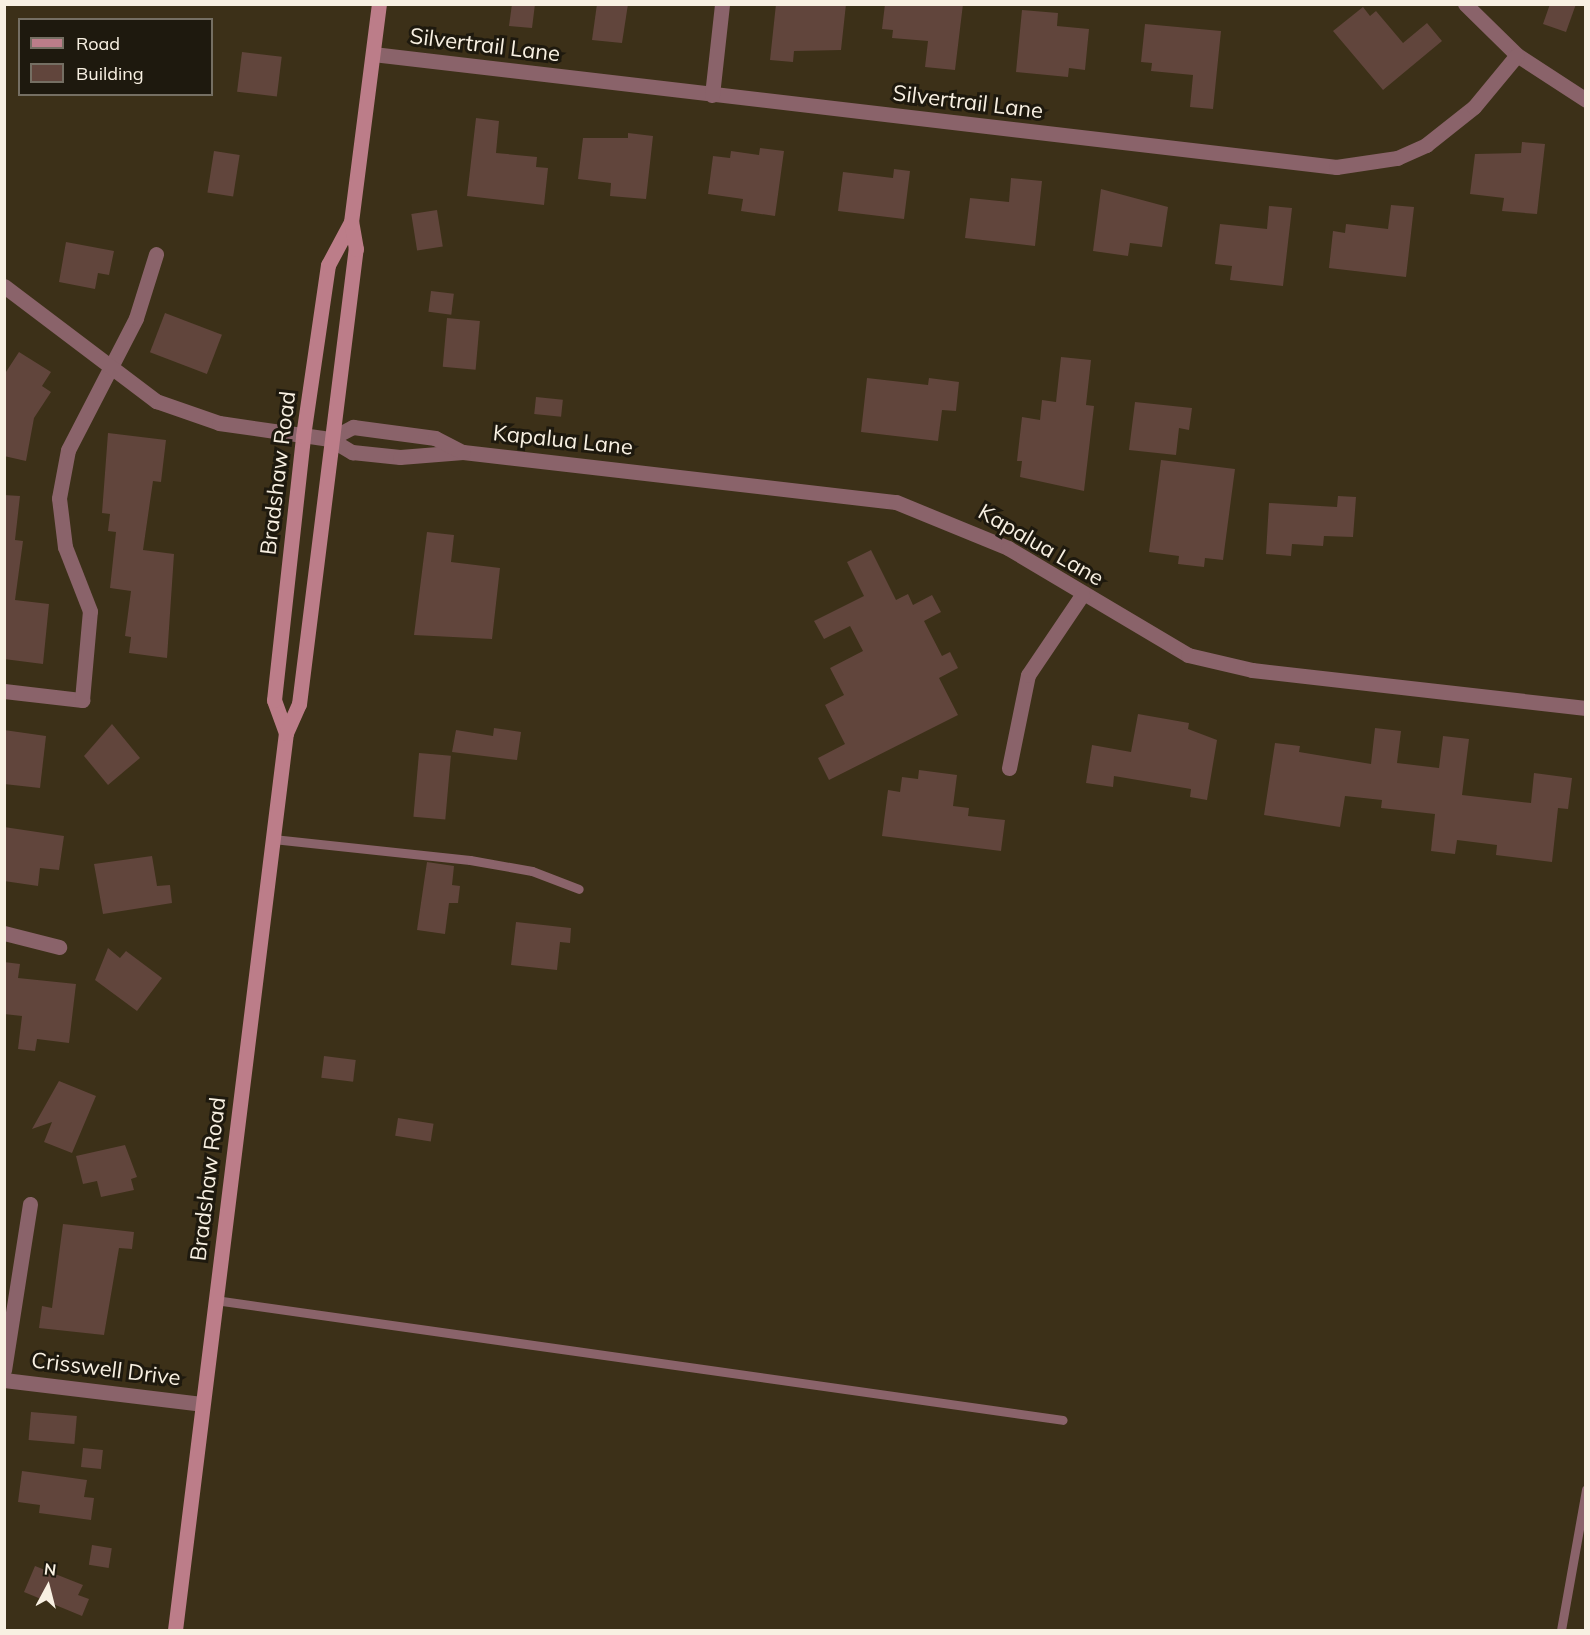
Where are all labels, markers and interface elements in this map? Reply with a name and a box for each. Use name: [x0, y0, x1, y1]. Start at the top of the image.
legend: [18, 18, 213, 96]
street label: Silvertrail Lane: [408, 23, 562, 67]
text: Road: [76, 32, 120, 55]
text: Building: [76, 62, 144, 85]
street label: Silvertrail Lane: [891, 80, 1045, 124]
street label: Bradshaw Road: [255, 390, 301, 556]
street label: Kapalua Lane: [492, 420, 634, 460]
street label: Kapalua Lane: [974, 498, 1108, 592]
street label: Bradshaw Road: [185, 1096, 231, 1262]
street label: Crisswell Drive: [30, 1347, 182, 1391]
north arrow: [18, 1557, 78, 1617]
text: N: [43, 1558, 57, 1580]

